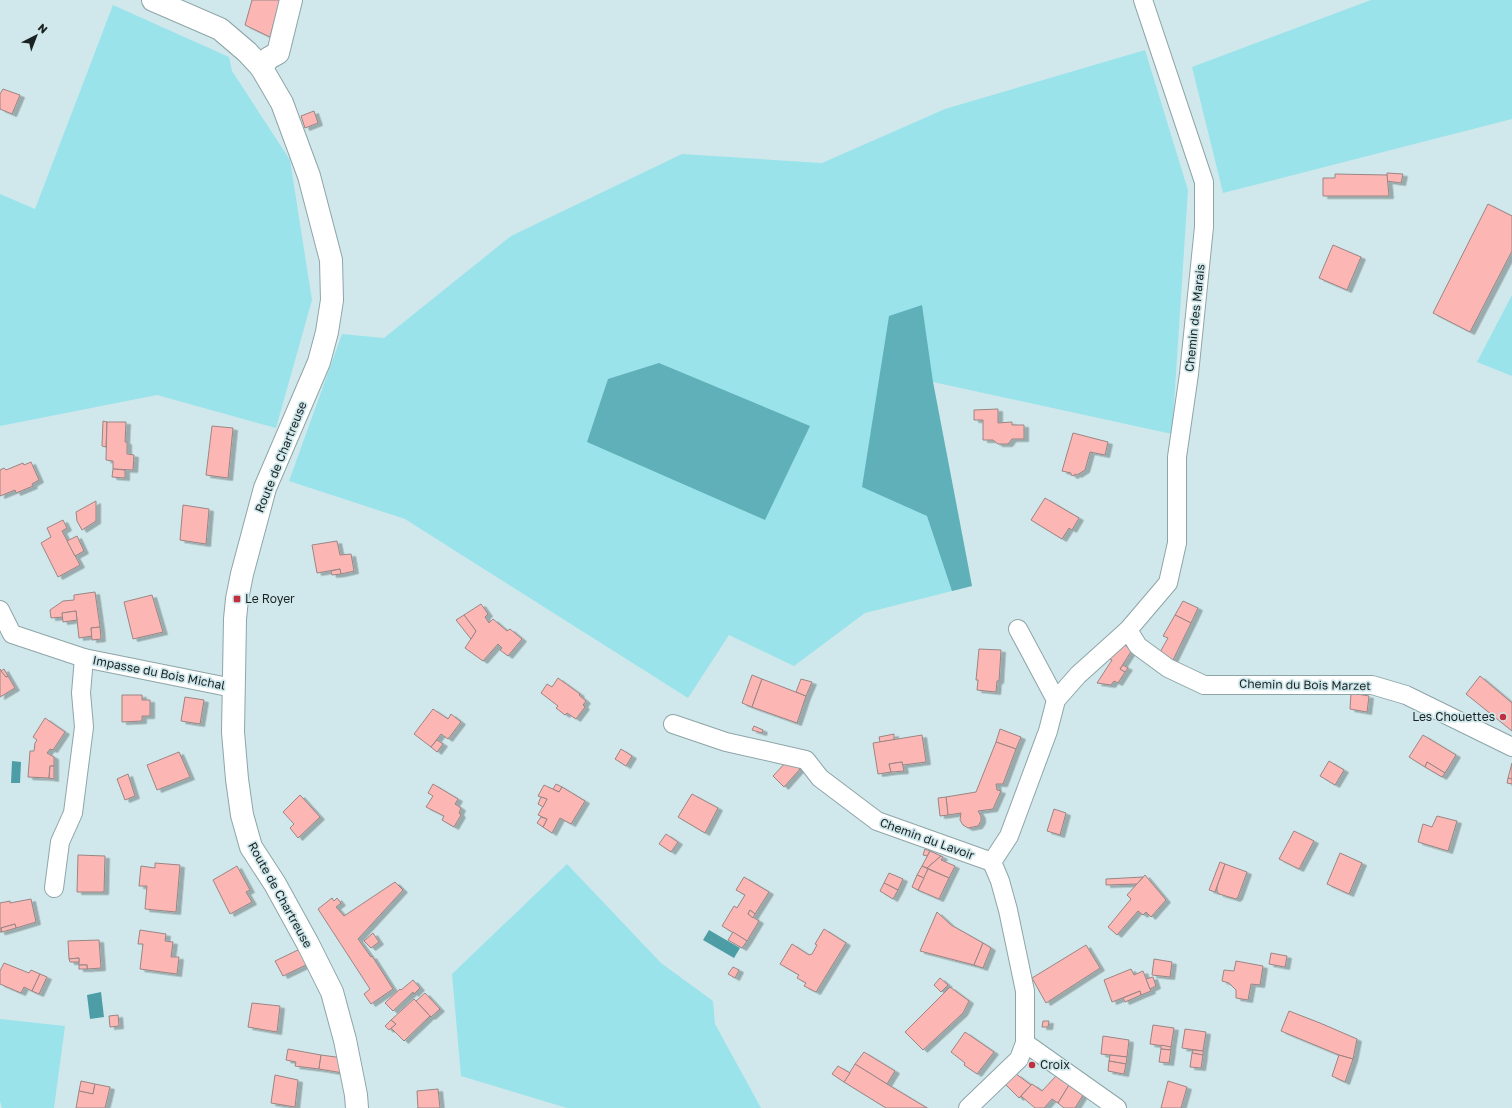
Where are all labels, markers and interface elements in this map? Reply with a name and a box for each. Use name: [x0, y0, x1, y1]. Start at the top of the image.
north arrow: [16, 16, 56, 56]
text: N: [36, 21, 50, 36]
street label: Chemin des Marais: [1181, 263, 1208, 373]
street label: Route de Chartreuse: [251, 399, 310, 515]
place label: Le Royer: [245, 591, 295, 606]
marker: Le Royer: [232, 594, 242, 604]
street label: Impasse du Bois Michal: [92, 652, 227, 693]
street label: Chemin du Bois Marzet: [1239, 676, 1371, 693]
place label: Les Chouettes: [1412, 709, 1495, 724]
marker: Les Chouettes: [1498, 712, 1508, 722]
street label: Chemin du Lavoir: [878, 814, 977, 863]
street label: Route de Chartreuse: [245, 839, 316, 950]
place label: Croix: [1040, 1057, 1070, 1072]
marker: Croix: [1027, 1060, 1037, 1070]

